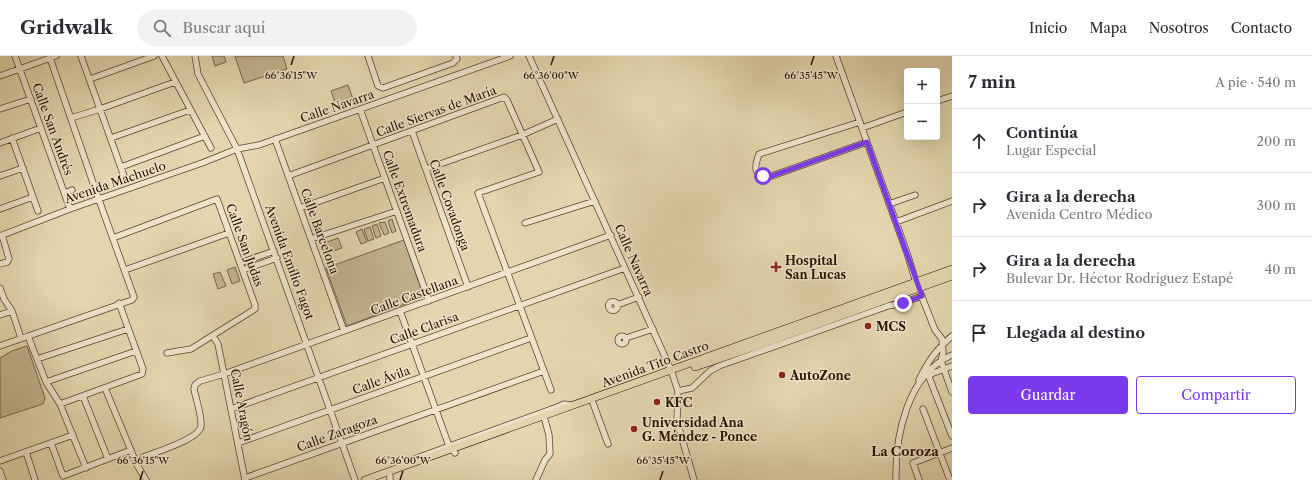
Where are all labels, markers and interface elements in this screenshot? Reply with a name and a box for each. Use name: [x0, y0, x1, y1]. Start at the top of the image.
search box: [137, 10, 417, 46]
text: Gridwalk: [20, 16, 113, 39]
icon: search: [151, 17, 173, 39]
text: Buscar aquí: [183, 18, 265, 37]
text: Inicio: [1029, 19, 1067, 37]
text: Mapa: [1089, 19, 1127, 37]
text: Nosotros: [1149, 19, 1209, 37]
text: Contacto: [1231, 19, 1292, 37]
map controls: [904, 68, 940, 140]
button: +: [904, 68, 940, 104]
text: 66°36'15"W: [265, 69, 318, 82]
text: 66°36'00"W: [523, 69, 580, 82]
text: 66°35'45"W: [784, 69, 839, 82]
text: 7 min: [968, 72, 1016, 92]
text: A pie · 540 m: [1215, 74, 1296, 90]
street label: Calle San Andrés: [29, 81, 77, 177]
street label: Calle Siervas de María: [374, 82, 499, 140]
street label: Calle Navarra: [298, 86, 377, 126]
button: −: [904, 104, 940, 140]
text: Continúa: [1006, 123, 1078, 142]
icon: ahead: [968, 130, 990, 152]
text: 200 m: [1256, 133, 1296, 149]
text: Lugar Especial: [1006, 142, 1096, 158]
street label: Calle Extremadura: [380, 148, 431, 255]
street label: Calle Covadonga: [427, 157, 474, 253]
street label: Avenida Machuelo: [61, 158, 168, 207]
route start: [754, 167, 772, 185]
street label: Calle Barcelona: [298, 186, 343, 276]
text: Gira a la derecha: [1006, 187, 1136, 206]
icon: right: [968, 194, 990, 216]
text: 300 m: [1257, 197, 1296, 213]
street label: Calle San Judas: [223, 201, 267, 289]
street label: Avenida Emilio Fagot: [262, 201, 318, 322]
text: Avenida Centro Médico: [1006, 206, 1153, 222]
street label: Calle Navarra: [611, 222, 657, 299]
text: Gira a la derecha: [1006, 251, 1136, 270]
place label: Hospital San Lucas: [785, 253, 847, 282]
icon: right: [968, 258, 990, 280]
marker: Hospital San Lucas: [770, 261, 782, 273]
text: 40 m: [1265, 261, 1296, 277]
text: Bulevar Dr. Héctor Rodríguez Estapé: [1006, 270, 1233, 286]
street label: Calle Castellana: [368, 272, 460, 318]
route end: [894, 294, 912, 312]
street label: Calle Clarisa: [388, 308, 461, 347]
place label: MCS: [876, 319, 906, 334]
marker: MCS: [863, 321, 873, 331]
icon: arrive: [968, 322, 990, 344]
text: Llegada al destino: [1006, 323, 1145, 342]
street label: Avenida Tito Castro: [598, 338, 711, 391]
street label: Calle Ávila: [350, 361, 413, 397]
street label: Calle Aragón: [228, 367, 256, 443]
place label: AutoZone: [789, 368, 851, 383]
marker: AutoZone: [777, 370, 787, 380]
button: Guardar: [968, 376, 1128, 414]
button: Compartir: [1136, 376, 1296, 414]
place label: KFC: [665, 395, 692, 410]
marker: KFC: [652, 397, 662, 407]
street label: Calle Zaragoza: [295, 411, 380, 455]
place label: Universidad Ana G. Méndez - Ponce: [642, 415, 757, 444]
marker: Universidad Ana G. Méndez - Ponce: [629, 424, 639, 434]
district label: La Coroza: [871, 443, 939, 459]
text: 66°36'15"W: [117, 454, 170, 467]
text: 66°36'00"W: [375, 454, 432, 467]
text: 66°35'45"W: [636, 454, 691, 467]

